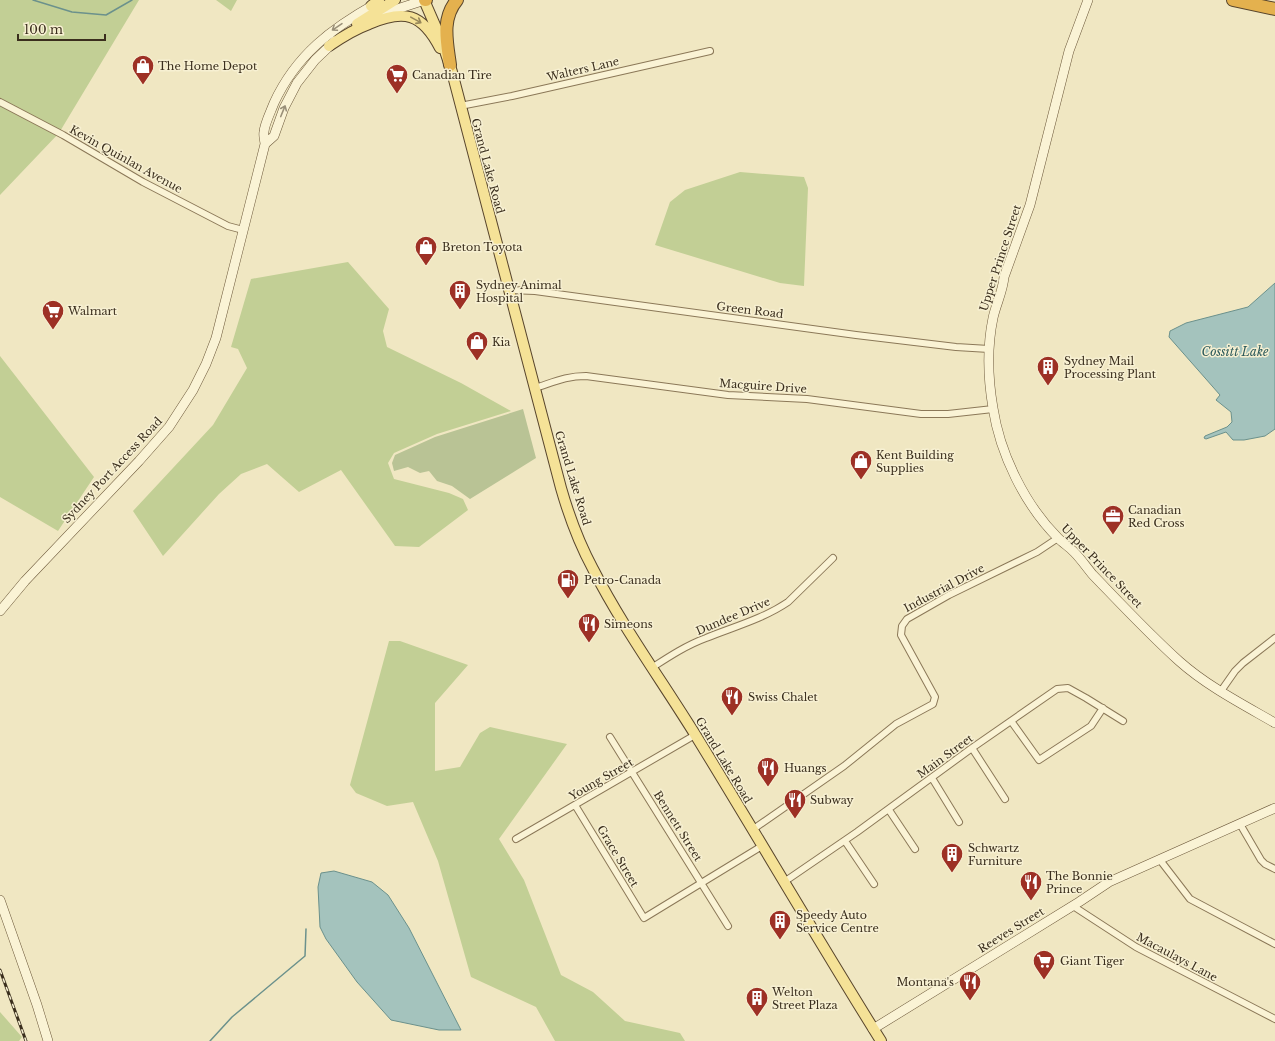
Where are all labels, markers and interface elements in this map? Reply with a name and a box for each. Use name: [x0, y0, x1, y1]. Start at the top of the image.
scale bar: [18, 16, 105, 42]
one-way arrow: [410, 16, 422, 24]
text: 100 m: [24, 22, 63, 37]
one-way arrow: [332, 23, 343, 31]
shop icon: The Home Depot: [130, 53, 156, 86]
street label: Walters Lane: [545, 54, 620, 84]
place label: The Home Depot: [158, 59, 258, 73]
supermarket icon: Canadian Tire: [384, 62, 410, 95]
place label: Canadian Tire: [412, 68, 492, 82]
one-way arrow: [280, 105, 287, 117]
street label: Grand Lake Road: [469, 117, 508, 216]
street label: Kevin Quinlan Avenue: [67, 122, 185, 196]
street label: Upper Prince Street: [976, 202, 1024, 313]
shop icon: Breton Toyota: [413, 234, 439, 267]
place label: Breton Toyota: [442, 240, 523, 254]
building icon: Sydney Animal Hospital: [447, 278, 473, 311]
place label: Sydney Animal Hospital: [476, 278, 562, 305]
supermarket icon: Walmart: [40, 298, 66, 331]
street label: Green Road: [716, 299, 785, 321]
place label: Walmart: [67, 304, 118, 318]
shop icon: Kia: [464, 329, 490, 362]
place label: Kia: [492, 335, 511, 349]
water label: Cossitt Lake: [1201, 344, 1269, 359]
building icon: Sydney Mail Processing Plant: [1035, 354, 1061, 387]
place label: Sydney Mail Processing Plant: [1064, 354, 1157, 381]
street label: Macguire Drive: [719, 376, 807, 396]
street label: Sydney Port Access Road: [59, 414, 165, 526]
street label: Grand Lake Road: [552, 429, 594, 528]
shop icon: Kent Building Supplies: [848, 448, 874, 481]
place label: Kent Building Supplies: [876, 448, 954, 475]
office icon: Canadian Red Cross: [1100, 503, 1126, 536]
place label: Canadian Red Cross: [1128, 503, 1185, 530]
street label: Upper Prince Street: [1058, 521, 1146, 611]
street label: Industrial Drive: [901, 561, 987, 615]
fuel station icon: Petro-Canada: [555, 567, 581, 600]
place label: Petro-Canada: [584, 573, 662, 587]
street label: Dundee Drive: [694, 594, 772, 638]
restaurant icon: Simeons: [576, 611, 602, 644]
place label: Simeons: [604, 617, 653, 631]
restaurant icon: Swiss Chalet: [719, 684, 745, 717]
place label: Swiss Chalet: [748, 690, 819, 704]
street label: Grand Lake Road: [693, 714, 756, 806]
street label: Main Street: [914, 731, 976, 781]
street label: Young Street: [566, 755, 636, 804]
restaurant icon: Huangs: [755, 755, 781, 788]
place label: Huangs: [784, 761, 827, 775]
restaurant icon: Subway: [782, 787, 808, 820]
street label: Bennett Street: [651, 788, 706, 865]
place label: Subway: [810, 793, 854, 807]
street label: Grace Street: [594, 823, 642, 890]
building icon: Schwartz Furniture: [939, 841, 965, 874]
place label: Schwartz Furniture: [968, 841, 1022, 868]
restaurant icon: The Bonnie Prince: [1018, 869, 1044, 902]
place label: The Bonnie Prince: [1046, 869, 1113, 896]
street label: Reeves Street: [975, 904, 1047, 956]
building icon: Speedy Auto Service Centre: [767, 908, 793, 941]
place label: Speedy Auto Service Centre: [796, 908, 879, 935]
street label: Macaulays Lane: [1134, 930, 1220, 984]
supermarket icon: Giant Tiger: [1031, 948, 1057, 981]
place label: Giant Tiger: [1060, 954, 1125, 968]
restaurant icon: Montana's: [957, 969, 983, 1002]
place label: Montana's: [897, 975, 954, 989]
building icon: Welton Street Plaza: [744, 985, 770, 1018]
place label: Welton Street Plaza: [771, 985, 839, 1012]

